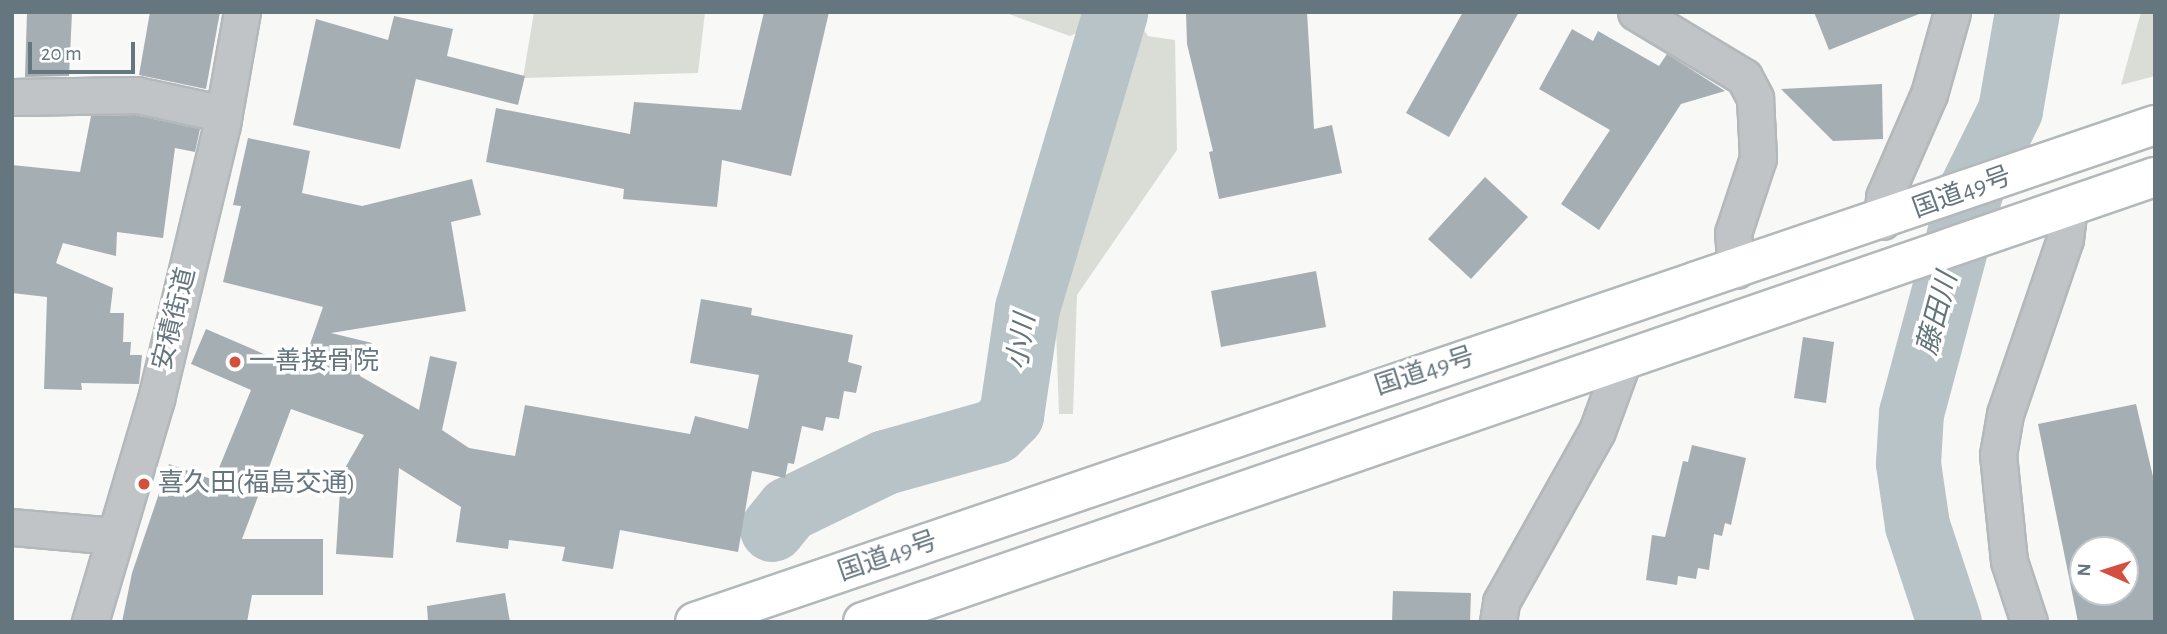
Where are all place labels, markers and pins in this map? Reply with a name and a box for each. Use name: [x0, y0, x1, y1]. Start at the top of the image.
place label: 一善接骨院: [249, 346, 379, 378]
marker: 一善接骨院: [227, 354, 243, 370]
place label: 喜久田(福島交通): [158, 468, 355, 500]
marker: 喜久田(福島交通): [136, 476, 152, 492]

